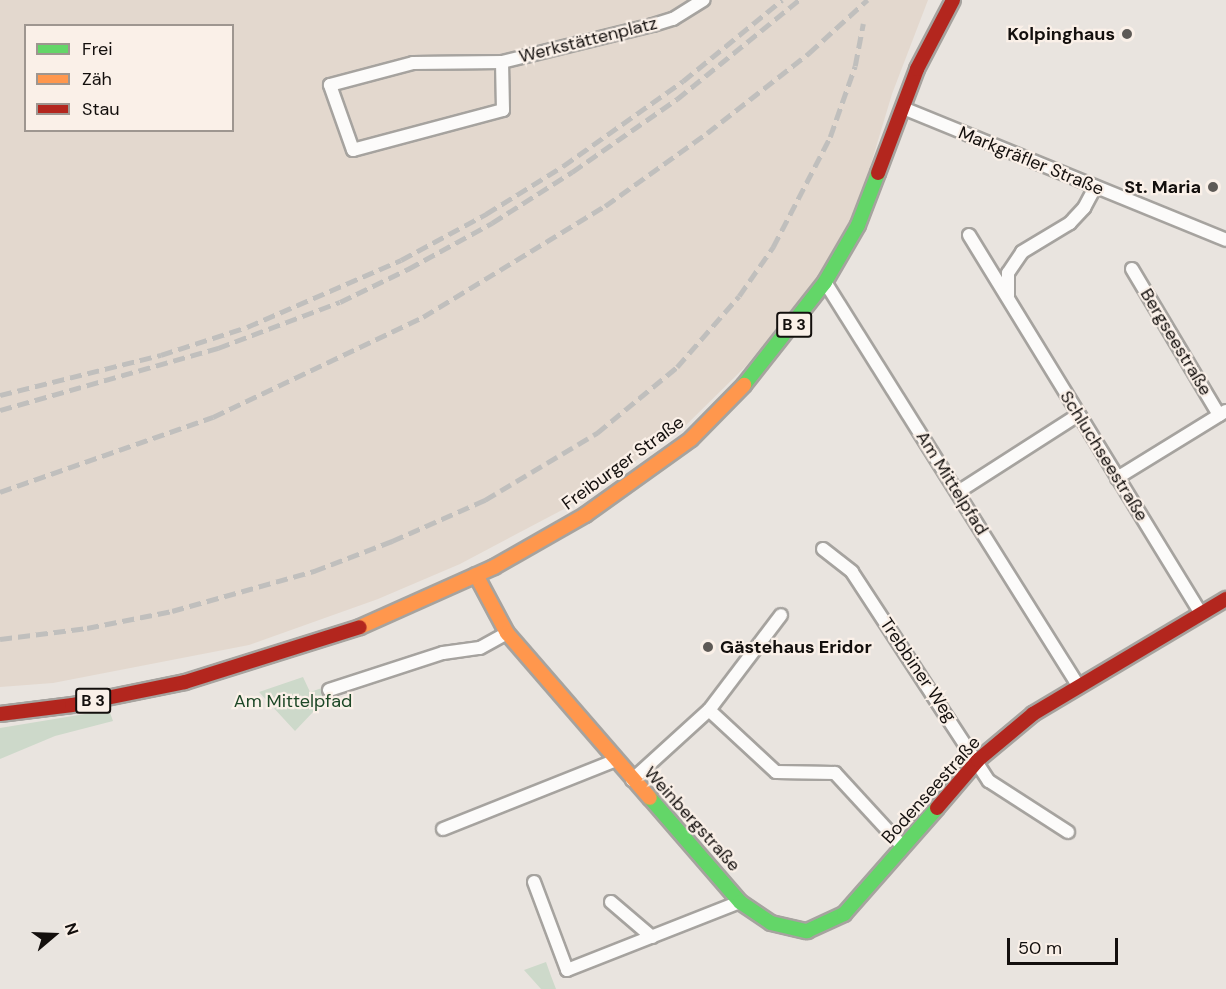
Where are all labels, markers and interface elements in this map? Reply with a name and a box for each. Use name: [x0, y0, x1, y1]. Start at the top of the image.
street label: Werkstättenplatz: [517, 12, 659, 68]
place label: Kolpinghaus: [1007, 23, 1115, 45]
legend: [24, 24, 234, 132]
marker: Kolpinghaus: [1120, 27, 1134, 41]
text: Frei: [82, 37, 113, 61]
text: Zäh: [82, 67, 112, 91]
text: Stau: [82, 97, 120, 121]
street label: Markgräfler Straße: [955, 122, 1107, 200]
place label: St. Maria: [1124, 176, 1201, 198]
marker: St. Maria: [1206, 180, 1220, 194]
street label: Bergseestraße: [1136, 285, 1216, 399]
road number: B 3: [776, 312, 812, 338]
street label: Schluchseestraße: [1055, 387, 1153, 525]
street label: Freiburger Straße: [558, 411, 688, 515]
street label: Am Mittelpfad: [911, 427, 993, 539]
street label: Trebbiner Weg: [875, 614, 961, 726]
place label: Gästehaus Eridor: [720, 636, 872, 658]
marker: Gästehaus Eridor: [701, 640, 715, 654]
road number: B 3: [75, 688, 111, 714]
park label: Am Mittelpfad: [234, 690, 352, 712]
street label: Bodenseestraße: [877, 732, 985, 848]
street label: Weinbergstraße: [639, 762, 745, 876]
north arrow: [24, 905, 84, 965]
text: N: [60, 920, 83, 938]
scale bar: [1010, 926, 1121, 964]
text: 50 m: [1018, 936, 1062, 960]

